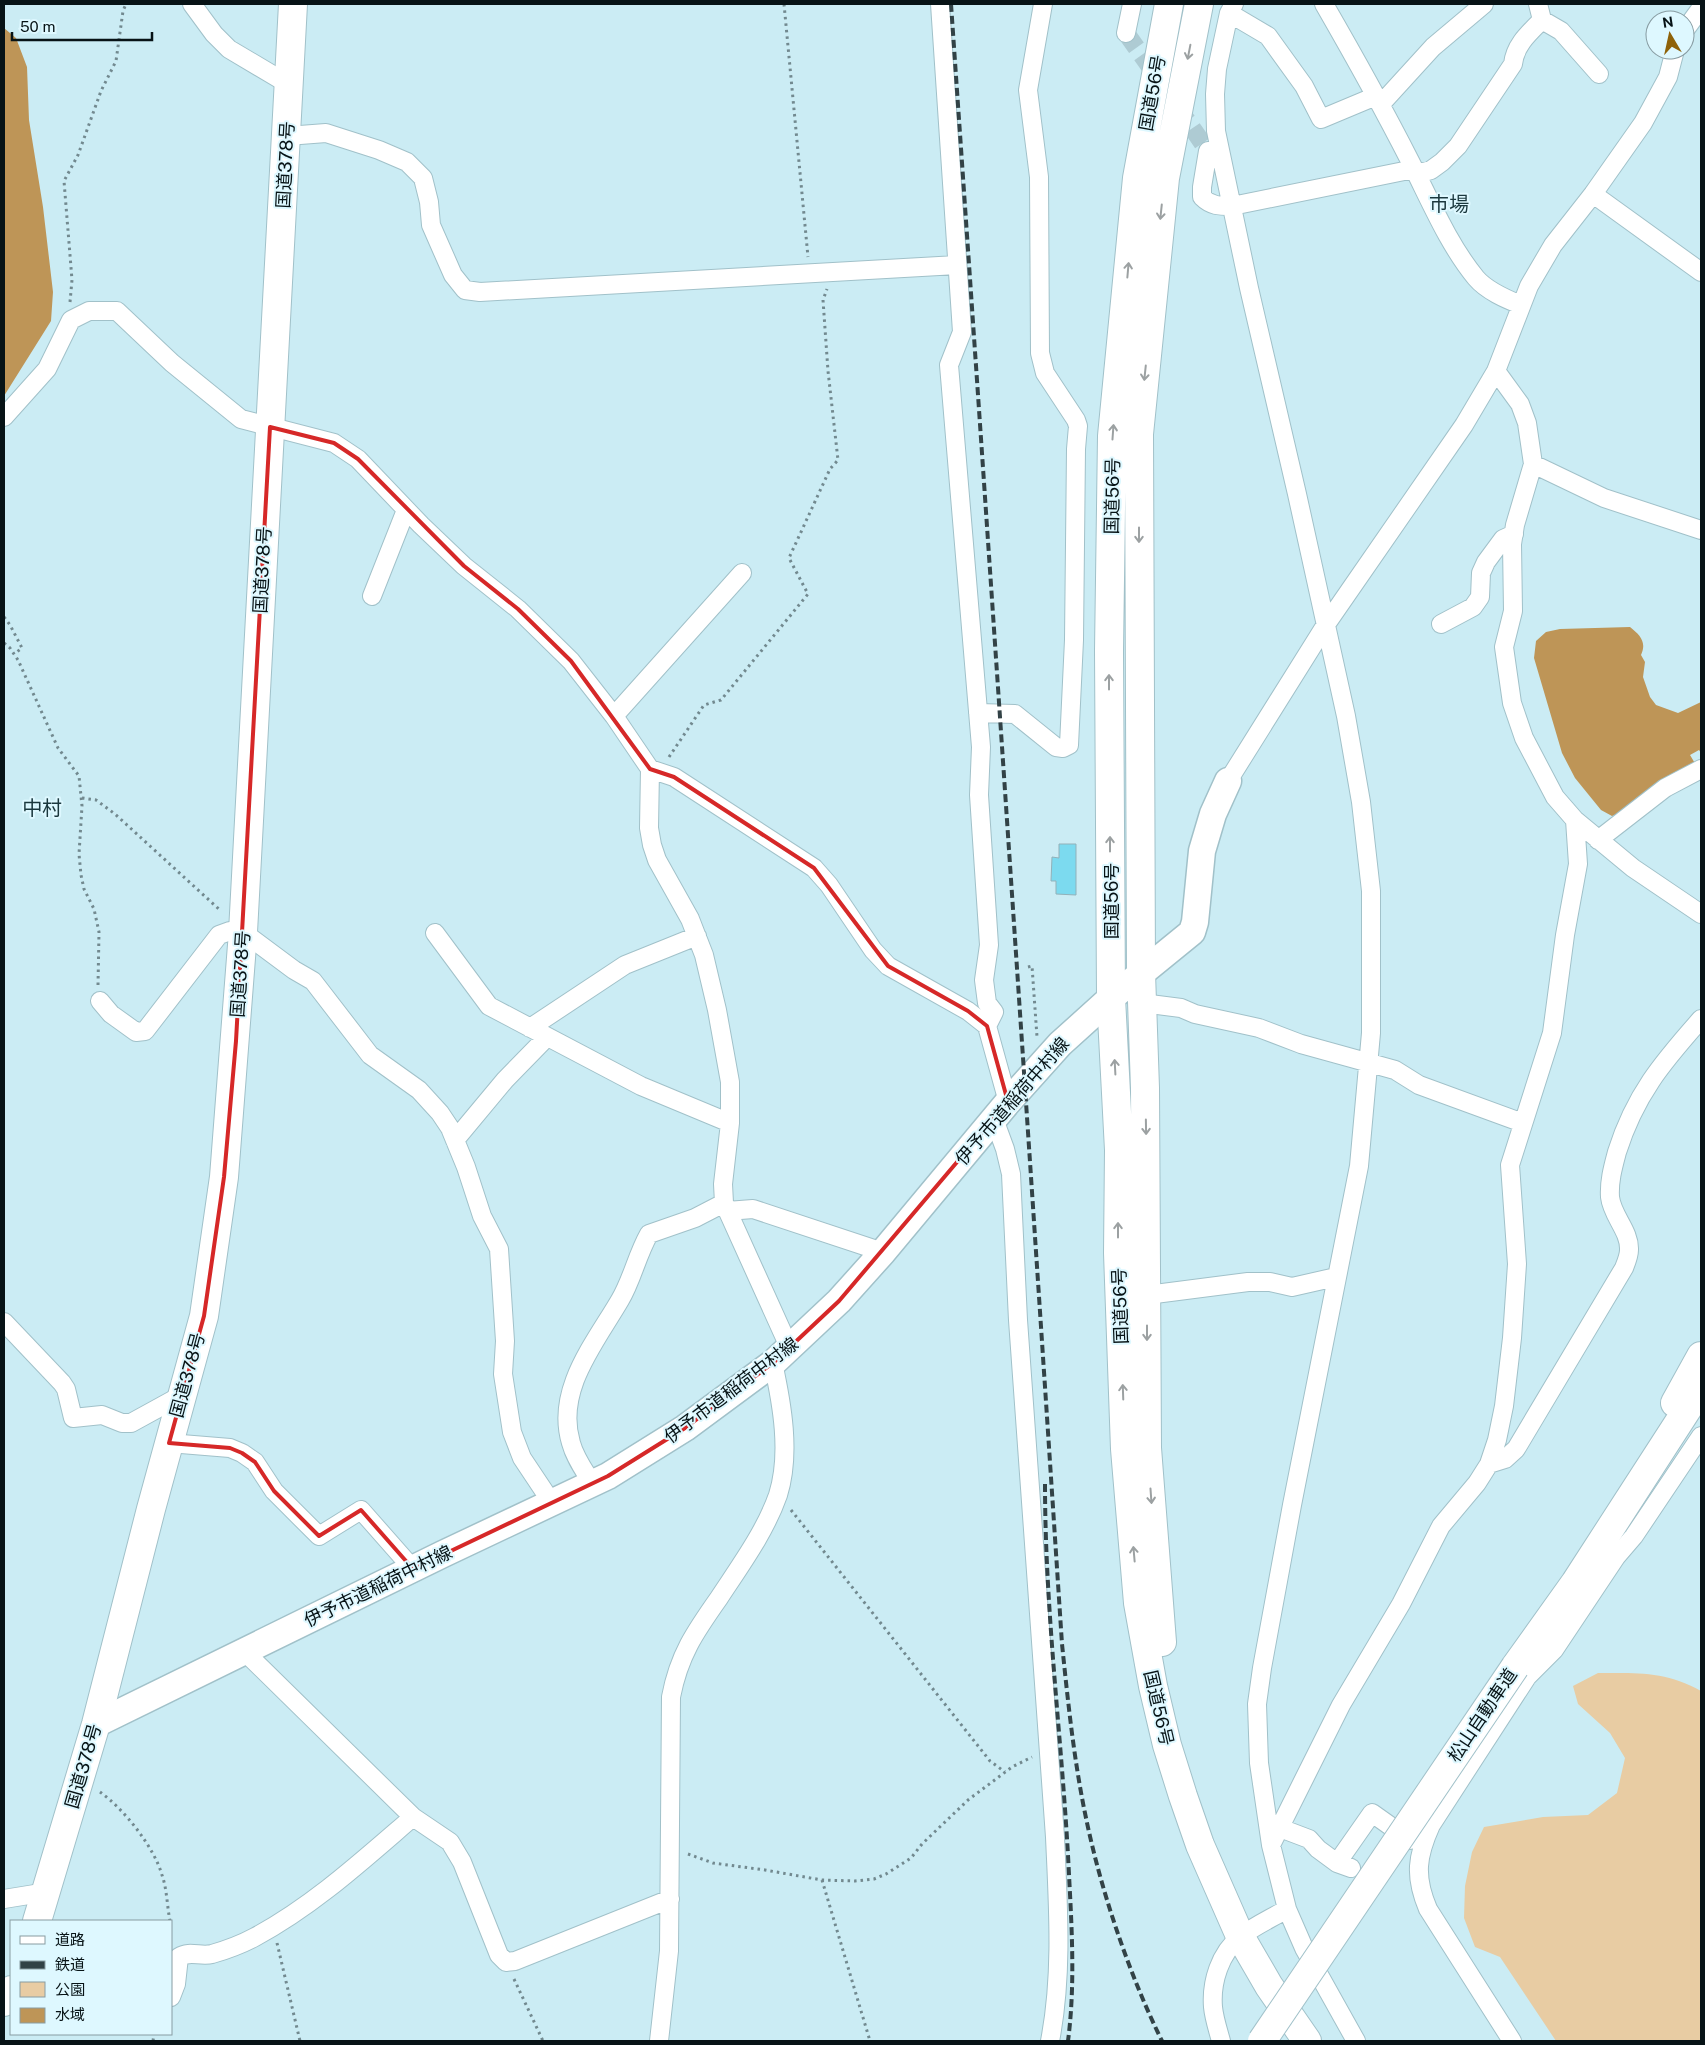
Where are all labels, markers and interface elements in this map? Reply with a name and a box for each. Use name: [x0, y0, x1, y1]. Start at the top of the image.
scale bar: [12, 10, 152, 42]
north arrow: [1645, 10, 1695, 60]
text: N: [1661, 13, 1675, 31]
text: 50 m: [20, 18, 55, 35]
one-way arrow: [1184, 43, 1194, 59]
street label: 国道56号: [1135, 53, 1169, 133]
street label: 国道378号: [272, 121, 298, 209]
district label: 市場: [1429, 192, 1469, 216]
one-way arrow: [1156, 203, 1166, 219]
one-way arrow: [1123, 262, 1133, 278]
one-way arrow: [1140, 365, 1150, 381]
one-way arrow: [1108, 424, 1118, 440]
street label: 国道56号: [1101, 457, 1123, 535]
street label: 国道378号: [249, 526, 275, 614]
one-way arrow: [1134, 527, 1144, 543]
one-way arrow: [1104, 674, 1114, 690]
district label: 中村: [22, 796, 62, 820]
one-way arrow: [1105, 836, 1115, 852]
street label: 国道56号: [1101, 863, 1122, 939]
street label: 国道378号: [226, 930, 254, 1018]
street label: 伊予市道稲荷中村線: [951, 1033, 1073, 1169]
one-way arrow: [1110, 1060, 1119, 1076]
one-way arrow: [1141, 1118, 1151, 1134]
one-way arrow: [1113, 1222, 1123, 1238]
street label: 国道56号: [1108, 1267, 1132, 1345]
one-way arrow: [1142, 1325, 1152, 1341]
street label: 国道378号: [166, 1330, 208, 1420]
street label: 伊予市道稲荷中村線: [660, 1333, 802, 1447]
one-way arrow: [1118, 1384, 1127, 1400]
one-way arrow: [1146, 1488, 1155, 1504]
street label: 伊予市道稲荷中村線: [301, 1541, 455, 1631]
one-way arrow: [1129, 1547, 1139, 1563]
street label: 松山自動車道: [1443, 1664, 1521, 1766]
street label: 国道56号: [1140, 1668, 1178, 1748]
street label: 国道378号: [61, 1721, 105, 1811]
legend: [10, 1920, 172, 2035]
text: 道路: [55, 1931, 85, 1948]
text: 鉄道: [55, 1956, 85, 1973]
text: 公園: [55, 1981, 85, 1998]
text: 水域: [55, 2006, 85, 2023]

